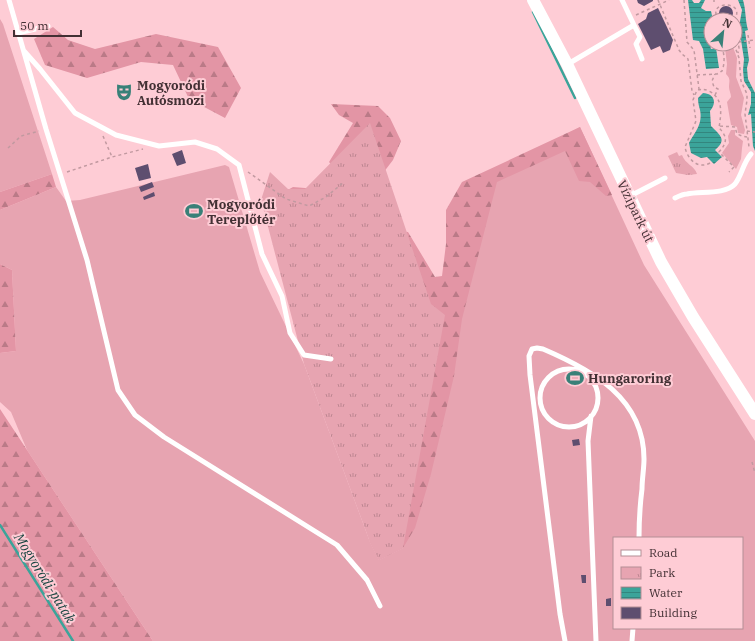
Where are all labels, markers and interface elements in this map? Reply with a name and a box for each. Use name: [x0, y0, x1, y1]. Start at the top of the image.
scale bar: [14, 12, 81, 38]
north arrow: [703, 12, 743, 52]
text: N: [720, 15, 735, 31]
text: 50 m: [20, 18, 49, 33]
place label: Mogyoródi Autósmozi: [137, 77, 206, 109]
theatre icon: Mogyoródi Autósmozi: [114, 82, 134, 102]
street label: Vízipark út: [613, 177, 658, 246]
place label: Mogyoródi Tereplőtér: [207, 196, 276, 228]
sports icon: Mogyoródi Tereplőtér: [184, 201, 204, 221]
sports icon: Hungaroring: [565, 368, 585, 388]
place label: Hungaroring: [588, 370, 672, 387]
water label: Mogyoródi-patak: [10, 529, 80, 627]
legend: [613, 537, 743, 629]
text: Road: [649, 545, 678, 560]
text: Park: [649, 565, 675, 580]
text: Water: [649, 585, 683, 600]
text: Building: [649, 605, 697, 620]

